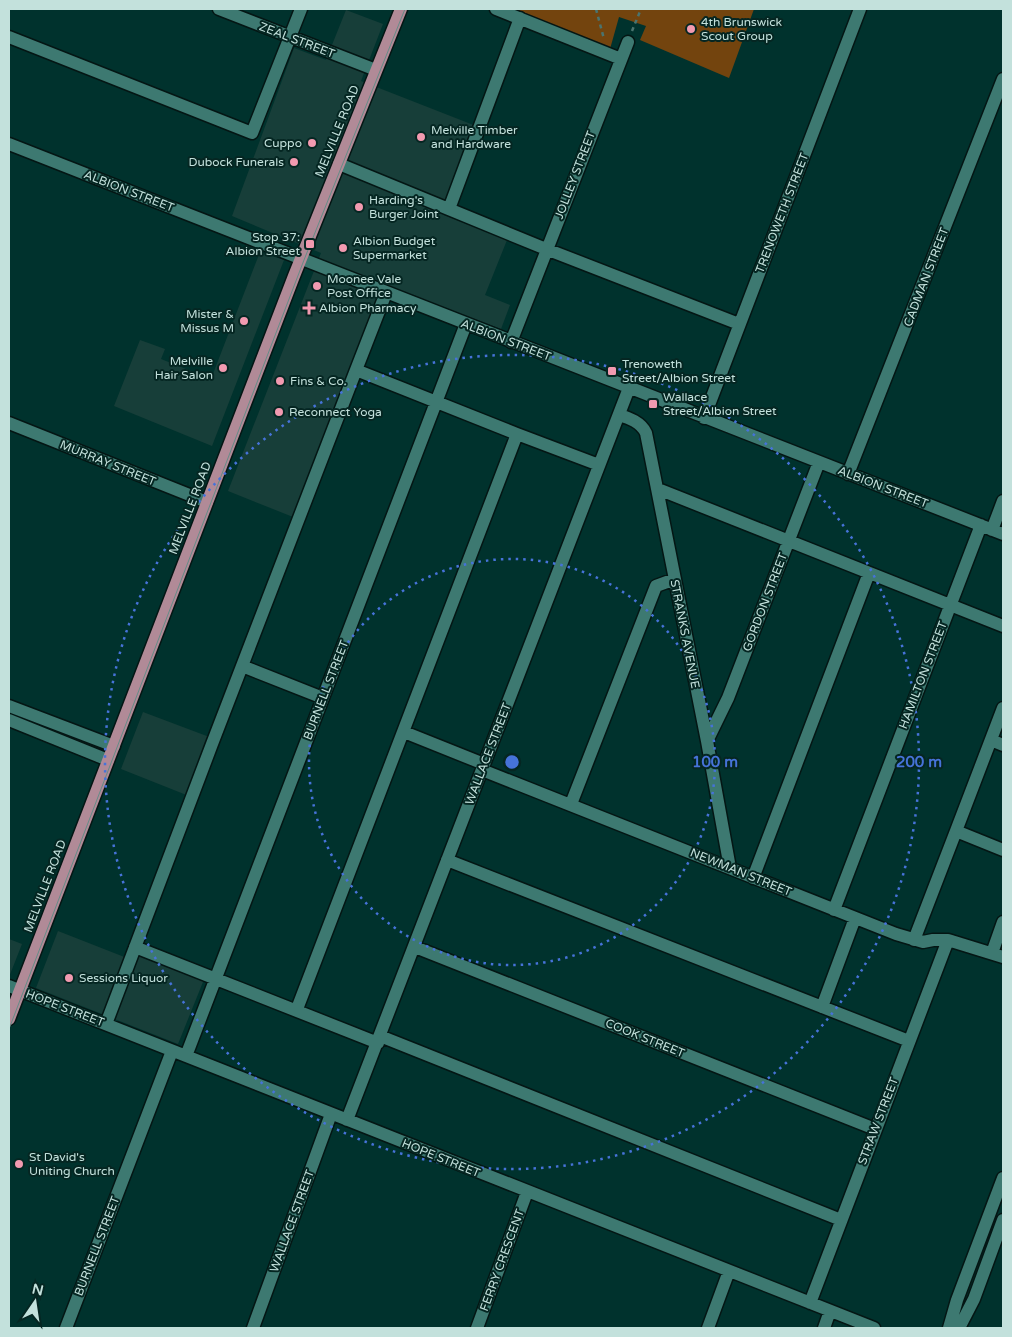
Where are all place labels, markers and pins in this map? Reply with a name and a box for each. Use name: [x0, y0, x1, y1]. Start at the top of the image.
place label: 4th Brunswick Scout Group: [701, 15, 783, 43]
marker: 4th Brunswick Scout Group: [685, 23, 697, 35]
place label: Melville Timber and Hardware: [431, 123, 518, 151]
marker: Melville Timber and Hardware: [415, 131, 427, 143]
place label: Cuppo: [264, 136, 302, 150]
marker: Cuppo: [306, 137, 318, 149]
place label: Dubock Funerals: [188, 155, 284, 169]
marker: Dubock Funerals: [288, 156, 300, 168]
place label: Harding's Burger Joint: [369, 193, 439, 221]
marker: Harding's Burger Joint: [353, 201, 365, 213]
place label: Stop 37: Albion Street: [226, 230, 300, 258]
place label: Albion Budget Supermarket: [353, 234, 436, 262]
marker: Stop 37: Albion Street: [304, 238, 316, 250]
marker: Albion Budget Supermarket: [337, 242, 349, 254]
place label: Moonee Vale Post Office: [327, 272, 401, 300]
marker: Moonee Vale Post Office: [311, 280, 323, 292]
place label: Albion Pharmacy: [319, 301, 417, 315]
marker: Albion Pharmacy: [303, 302, 315, 314]
place label: Mister & Missus M: [180, 307, 234, 335]
marker: Mister & Missus M: [238, 315, 250, 327]
place label: Melville Hair Salon: [155, 354, 213, 382]
place label: Trenoweth Street/Albion Street: [622, 357, 736, 385]
marker: Melville Hair Salon: [217, 362, 229, 374]
marker: Trenoweth Street/Albion Street: [606, 365, 618, 377]
place label: Fins & Co.: [290, 374, 347, 388]
marker: Fins & Co.: [274, 375, 286, 387]
place label: Wallace Street/Albion Street: [663, 390, 777, 418]
marker: Wallace Street/Albion Street: [647, 398, 659, 410]
place label: Reconnect Yoga: [289, 405, 382, 419]
marker: Reconnect Yoga: [273, 406, 285, 418]
centre of rings: [503, 753, 521, 771]
place label: Sessions Liquor: [79, 971, 168, 985]
marker: Sessions Liquor: [63, 972, 75, 984]
place label: St David's Uniting Church: [29, 1150, 115, 1178]
marker: St David's Uniting Church: [13, 1158, 25, 1170]

